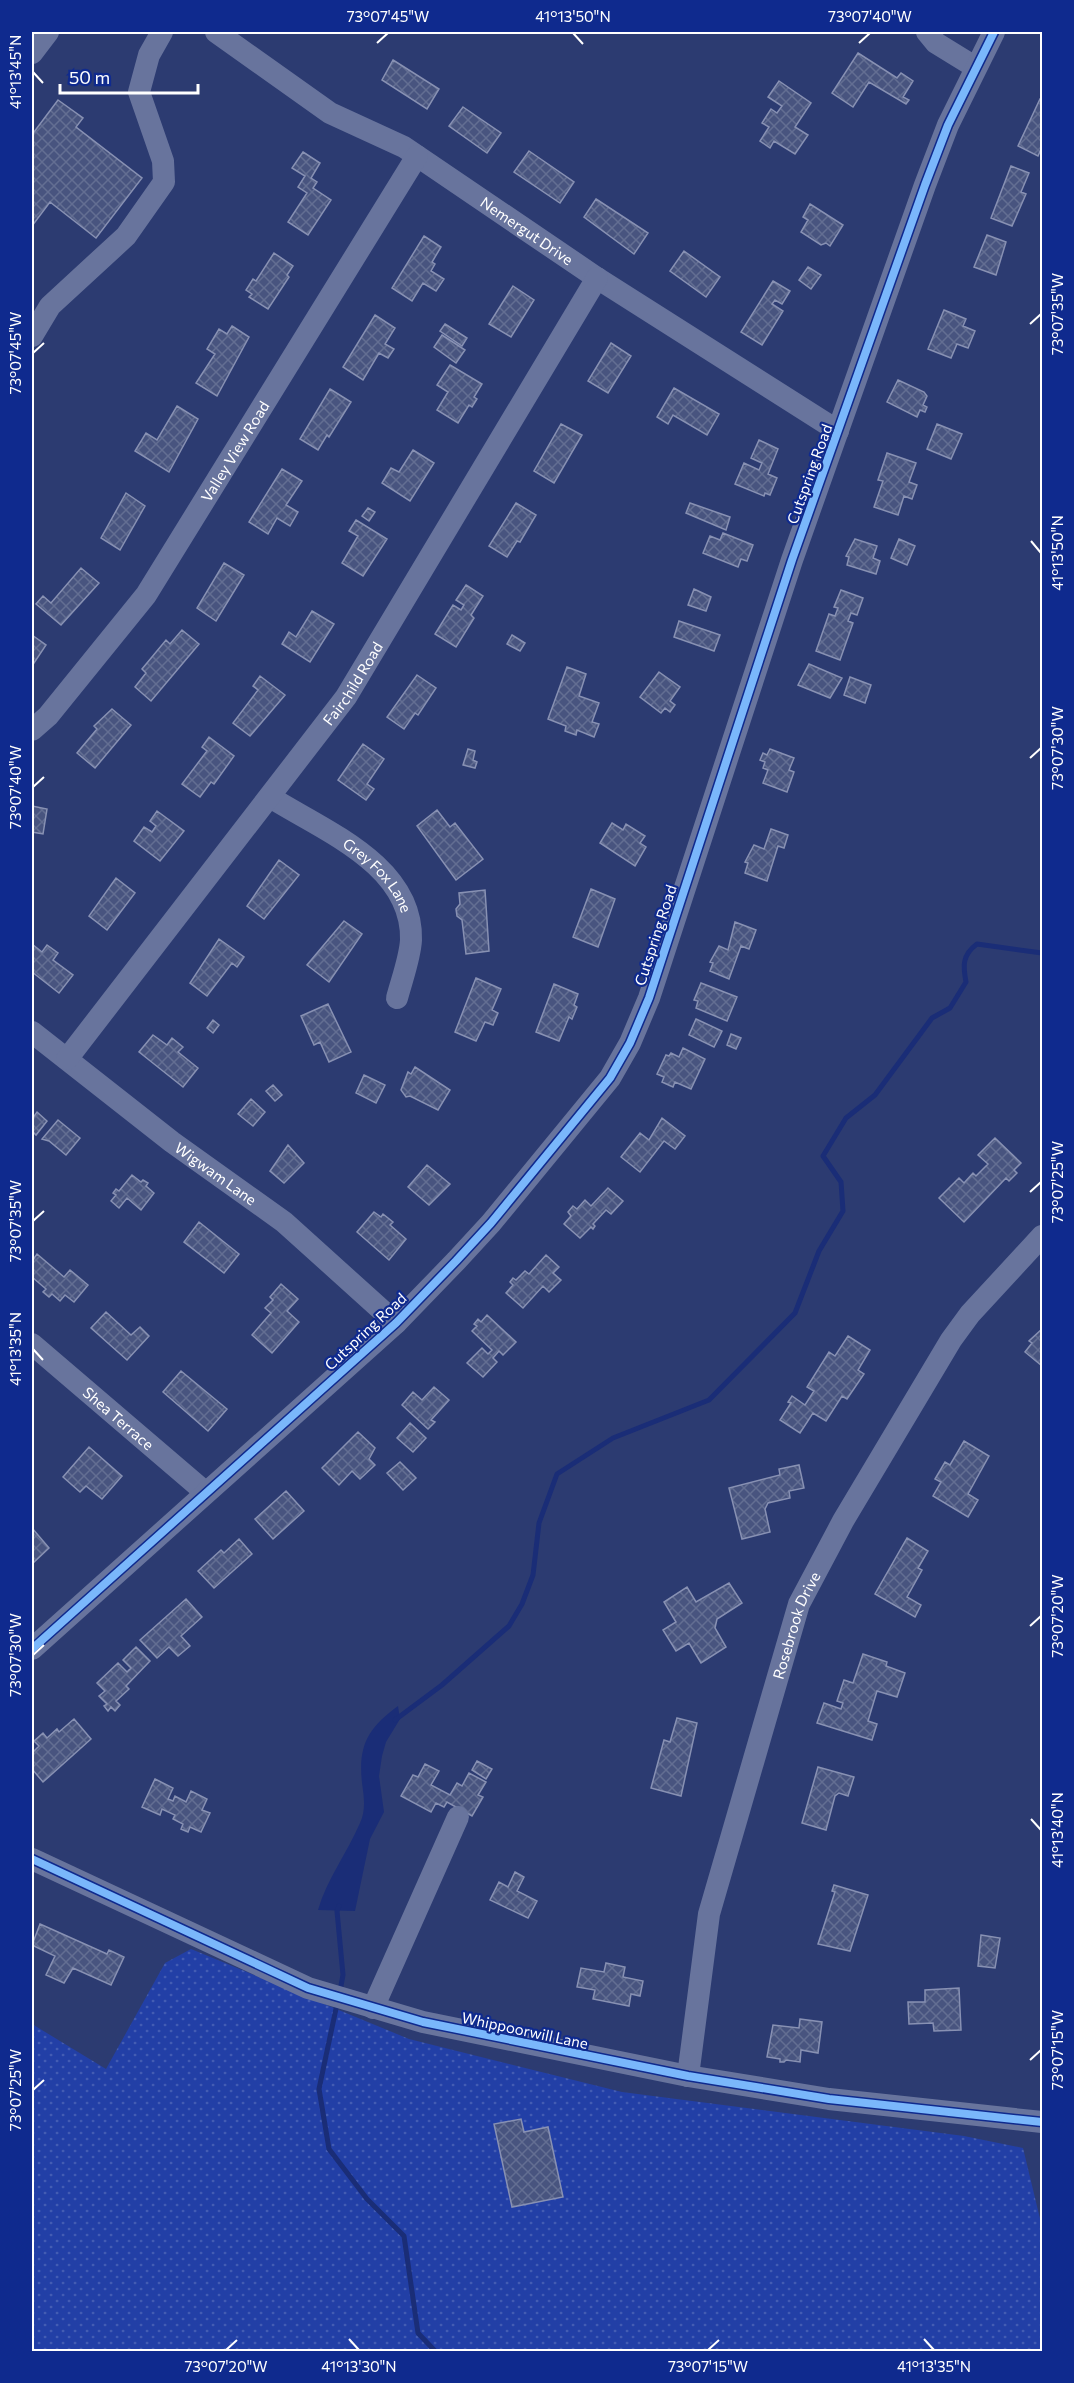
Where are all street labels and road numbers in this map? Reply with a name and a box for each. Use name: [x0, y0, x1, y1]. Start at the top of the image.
street label: Nemergut Drive: [477, 193, 577, 268]
street label: Valley View Road: [197, 397, 273, 505]
street label: Cutspring Road: [783, 422, 835, 526]
street label: Fairchild Road: [319, 638, 386, 729]
street label: Grey Fox Lane: [340, 834, 416, 915]
street label: Cutspring Road: [630, 882, 680, 988]
street label: Wigwam Lane: [172, 1138, 260, 1209]
street label: Cutspring Road: [320, 1289, 410, 1373]
street label: Shea Terrace: [80, 1383, 158, 1453]
street label: Rosebrook Drive: [769, 1569, 824, 1681]
street label: Whippoorwill Lane: [460, 2008, 590, 2052]

